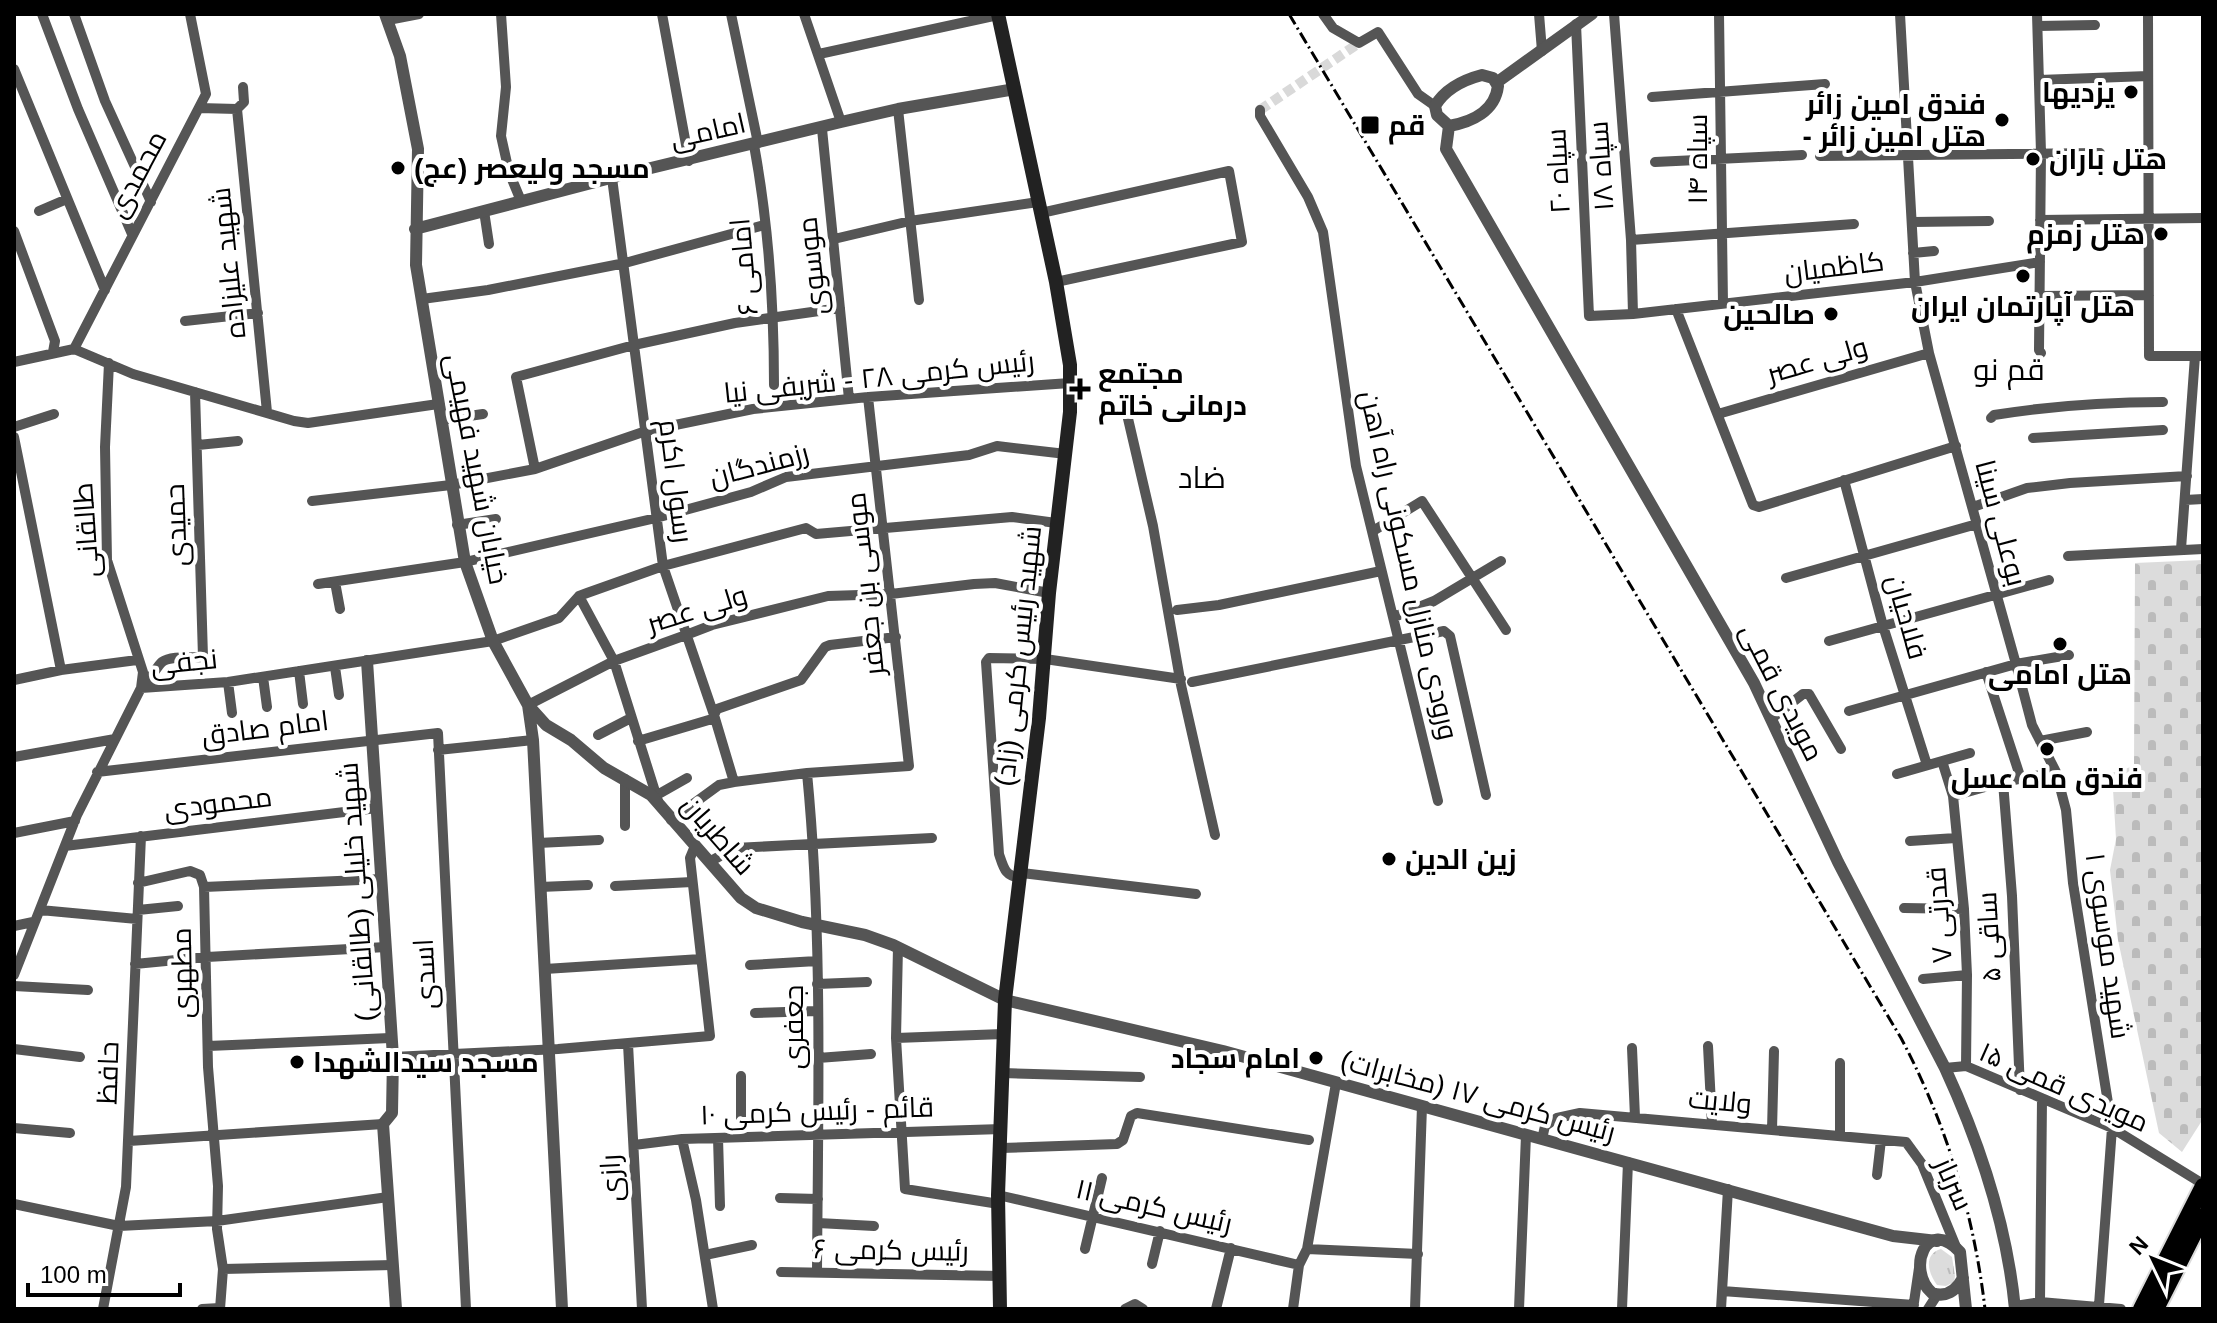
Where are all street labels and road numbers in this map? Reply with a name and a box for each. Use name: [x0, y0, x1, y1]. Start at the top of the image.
street label: امامی: [667, 107, 749, 156]
street label: سپاه ۱۴: [1682, 113, 1715, 205]
street label: سپاه ۱۸: [1582, 120, 1622, 212]
street label: محمدی: [101, 125, 174, 223]
street label: سپاه ۲۰: [1540, 127, 1578, 215]
street label: شهید علیزاده: [205, 186, 252, 340]
street label: موسوی: [791, 215, 834, 317]
street label: امامی ۶: [724, 217, 765, 317]
street label: کاظمیان: [1782, 245, 1886, 290]
street label: ولی عصر: [1761, 331, 1871, 391]
street label: رئیس کرمی ۲۸ - شریفی نیا: [722, 345, 1036, 410]
street label: خیابان شهید فهیمی: [438, 351, 515, 587]
street label: ورودی منازل مسکونی راه آهن: [1353, 387, 1464, 743]
street label: رسول اکرم: [649, 418, 699, 545]
street label: رزمندگان: [706, 437, 812, 494]
street label: بوعلی سینا: [1968, 457, 2033, 590]
street label: طالقانی: [67, 481, 106, 579]
street label: حمیدی: [159, 483, 194, 567]
street label: موسی بن جعفر: [840, 491, 891, 679]
street label: شهید رئیس کرمی (زاد): [989, 524, 1048, 788]
street label: فلاحیان: [1879, 571, 1934, 663]
street label: ولی عصر: [641, 579, 751, 640]
street label: مویدی قمی: [1733, 618, 1830, 766]
street label: نجفی: [149, 643, 219, 682]
street label: امام صادق: [200, 705, 331, 755]
street label: شهید خلیلی (طالقانی): [332, 761, 383, 1023]
street label: محمودی: [162, 781, 274, 826]
street label: شاطریان: [674, 789, 761, 882]
street label: شهید موسوی ۱: [2079, 851, 2136, 1041]
street label: قدرتی ۷: [1920, 866, 1959, 964]
street label: ساقی ۵: [1971, 891, 2008, 983]
street label: مطهری: [166, 927, 199, 1019]
street label: اسدی: [408, 938, 443, 1010]
street label: جعفری: [778, 985, 810, 1069]
street label: مویدی قمی ۱۵: [1974, 1036, 2153, 1139]
street label: حافظ: [91, 1041, 125, 1105]
street label: رئیس کرمی ۱۷ (مخابرات): [1337, 1044, 1619, 1149]
street label: ولایت: [1687, 1083, 1753, 1119]
street label: قائم - رئیس کرمی ۱۰: [700, 1091, 935, 1135]
street label: سرباز: [1928, 1151, 1979, 1215]
street label: رازی: [594, 1153, 629, 1202]
street label: رئیس کرمی ۱۱: [1073, 1173, 1235, 1240]
street label: رئیس کرمی ۶: [813, 1233, 969, 1268]

